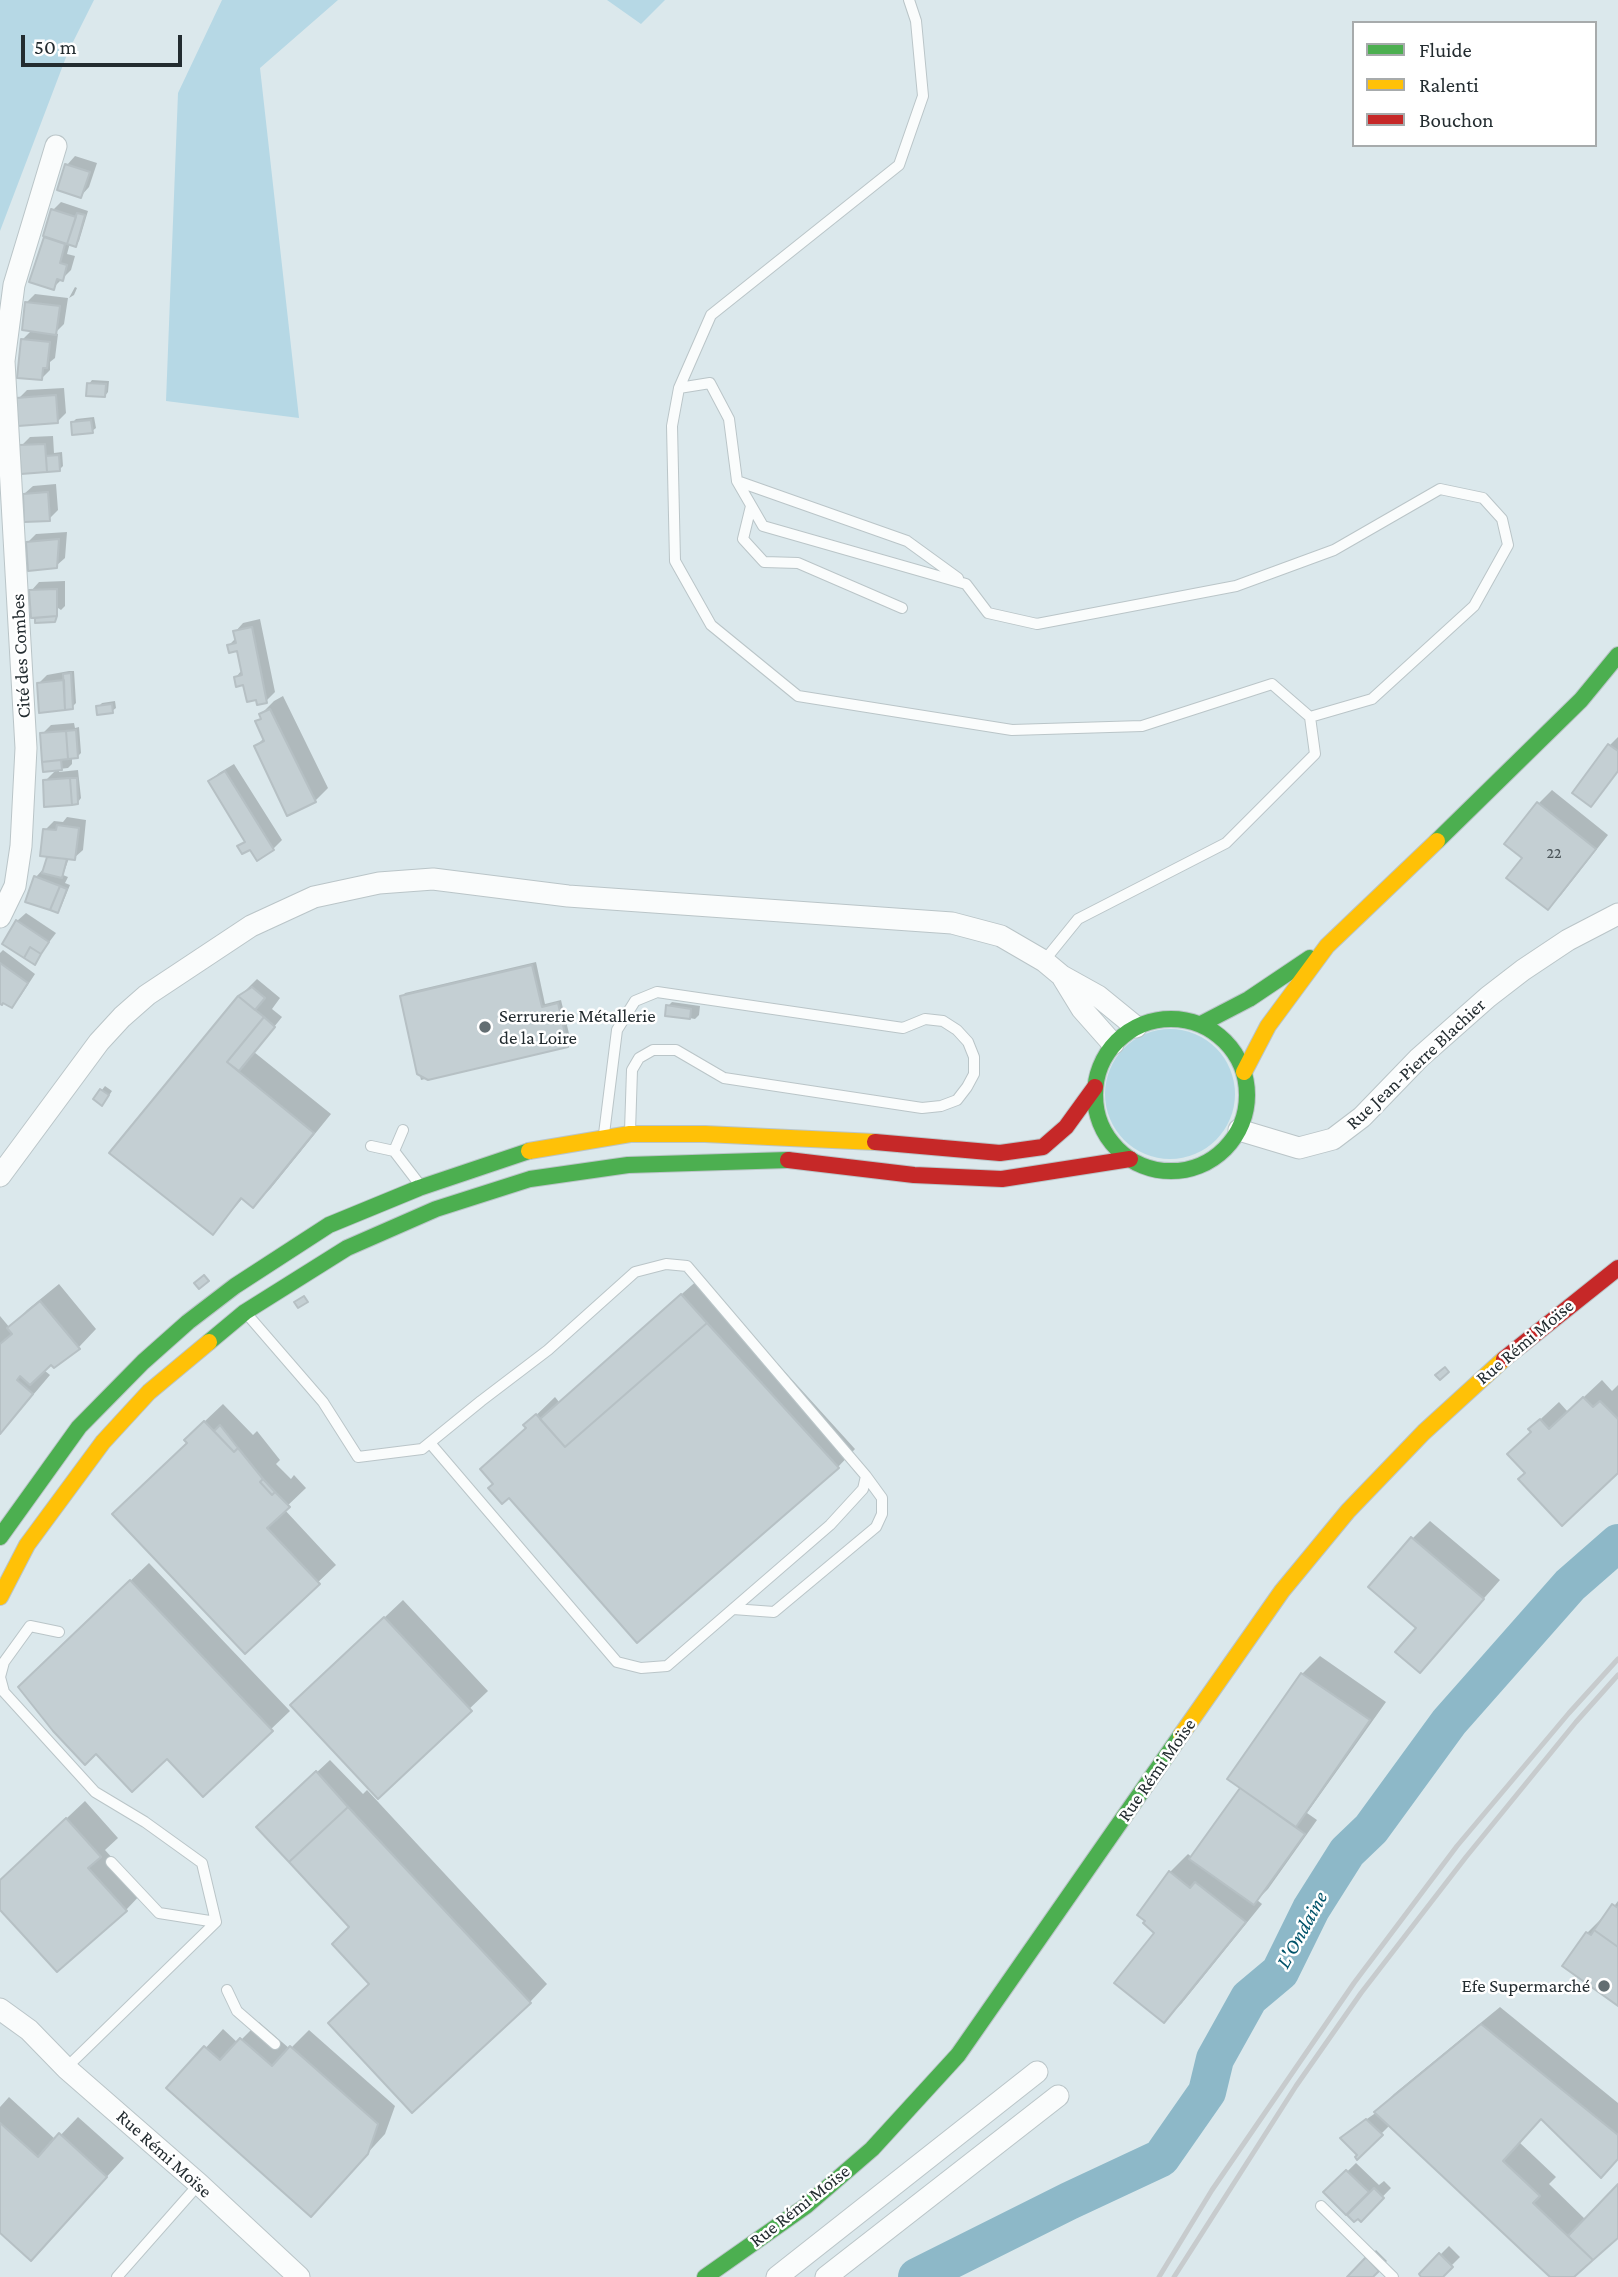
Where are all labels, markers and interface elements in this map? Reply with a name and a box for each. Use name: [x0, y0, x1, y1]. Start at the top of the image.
scale bar: [24, 21, 186, 65]
legend: [1352, 21, 1597, 147]
text: 50 m: [34, 35, 77, 59]
text: Fluide: [1419, 38, 1472, 62]
text: Ralenti: [1419, 73, 1479, 97]
text: Bouchon: [1419, 108, 1494, 132]
street label: Cité des Combes: [6, 593, 36, 719]
house number: 22: [1546, 843, 1562, 863]
street label: Rue Jean-Pierre Blachier: [1342, 993, 1490, 1135]
place label: Serrurerie Métallerie de la Loire: [499, 1005, 656, 1049]
marker: Serrurerie Métallerie de la Loire: [477, 1019, 493, 1035]
street label: Rue Rémi Moïse: [1471, 1294, 1579, 1390]
street label: Rue Rémi Moïse: [1113, 1714, 1201, 1826]
water label: L'Ondaine: [1271, 1887, 1333, 1973]
place label: Efe Supermarché: [1461, 1975, 1590, 1997]
marker: Efe Supermarché: [1596, 1978, 1612, 1994]
street label: Rue Rémi Moïse: [112, 2105, 216, 2203]
street label: Rue Rémi Moïse: [745, 2160, 855, 2252]

